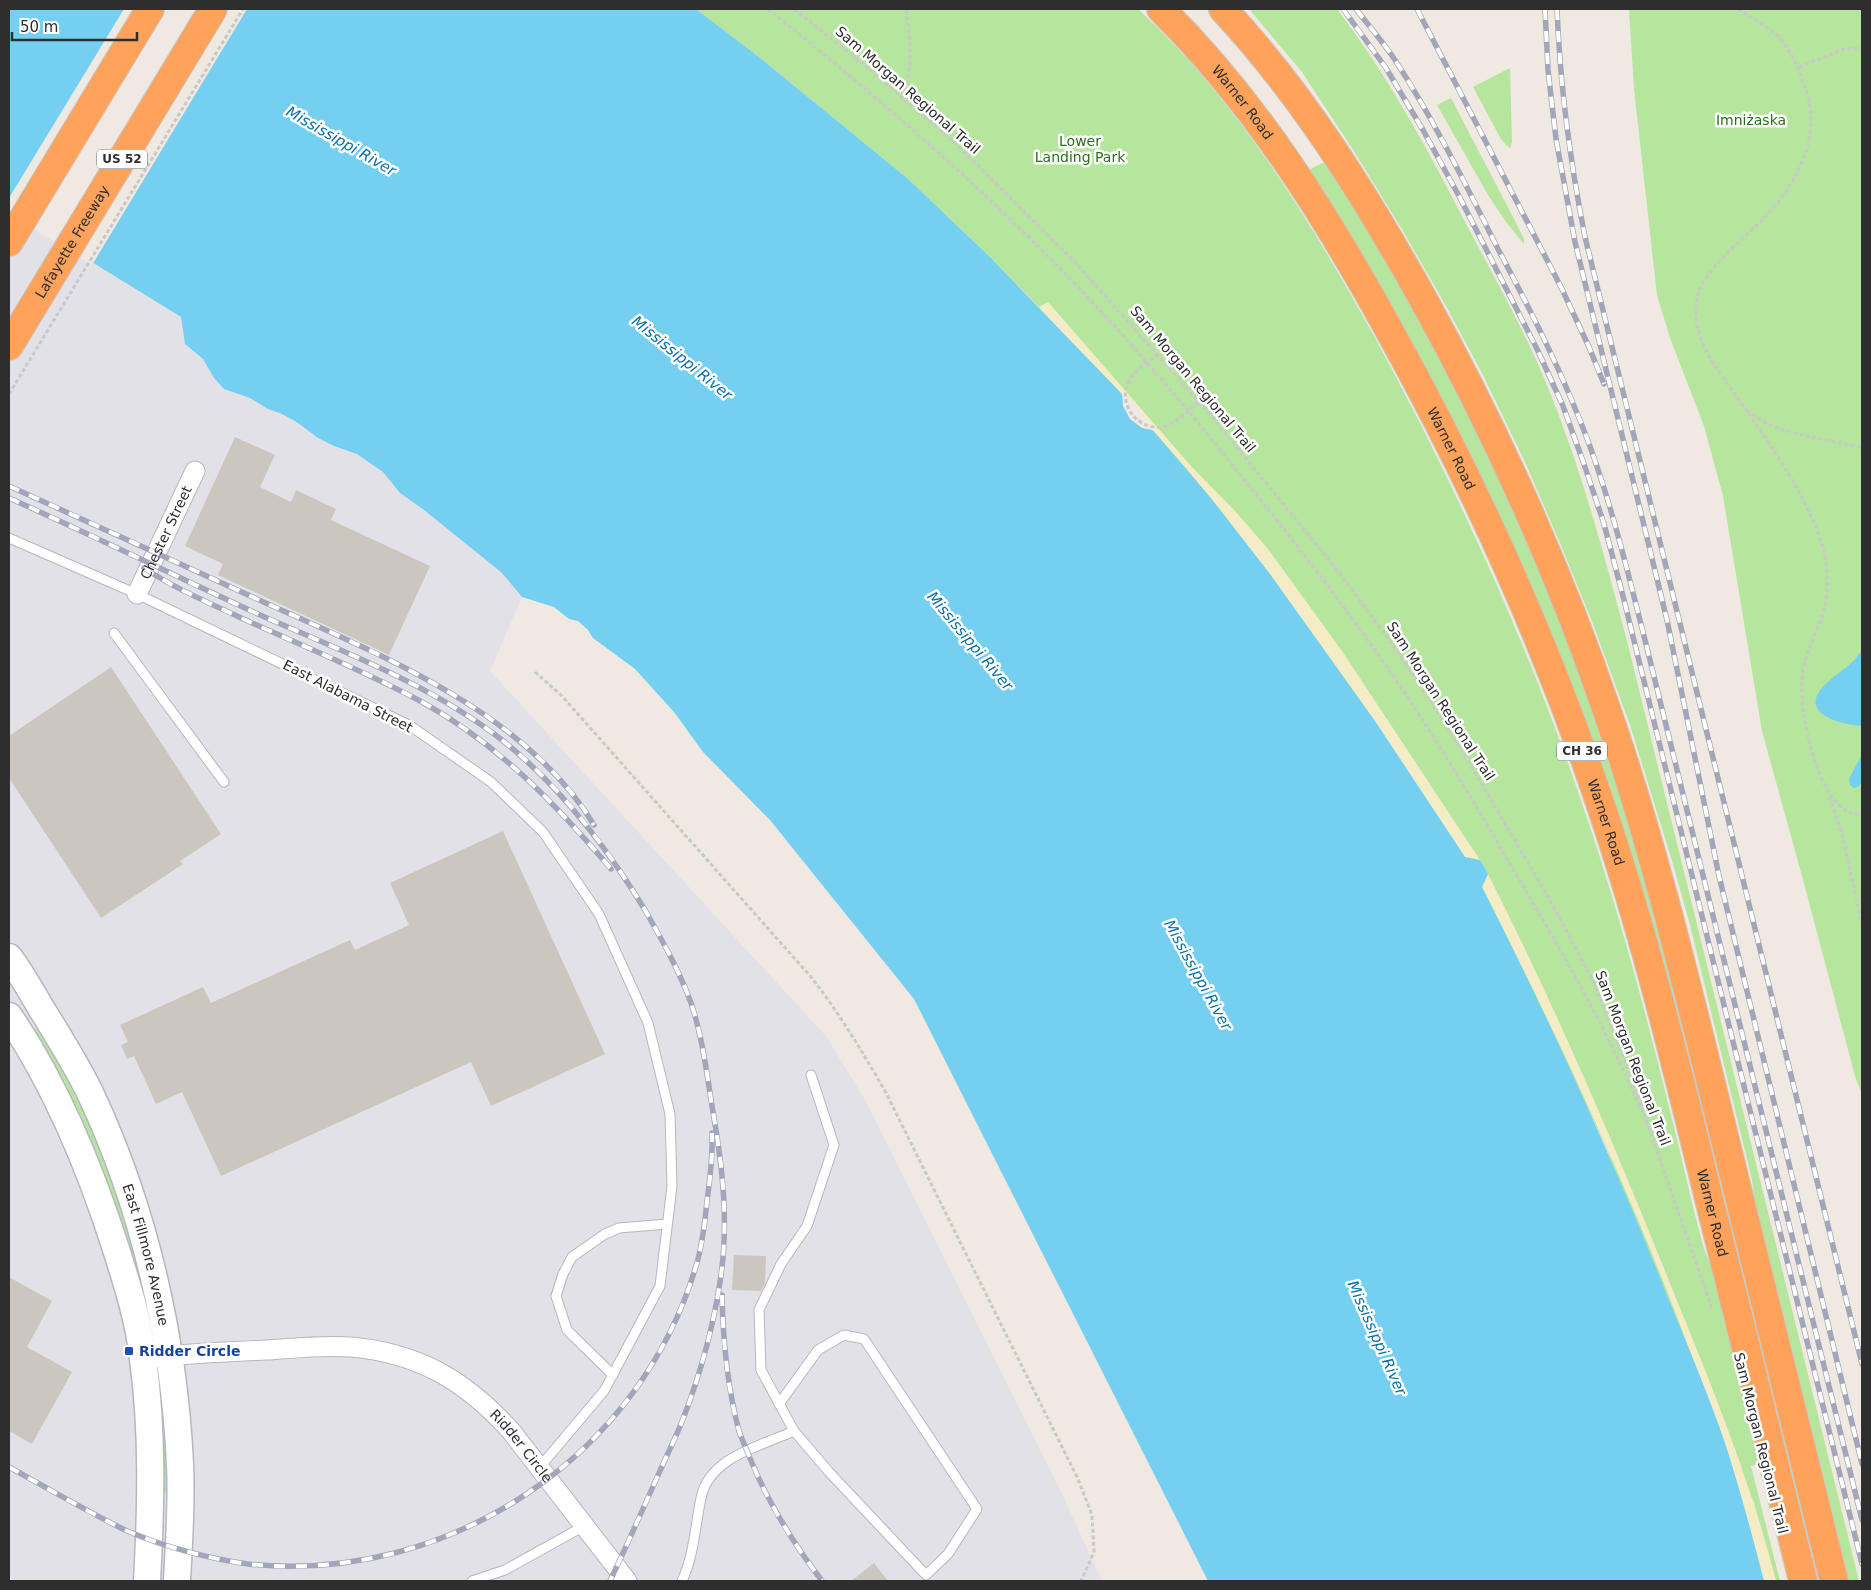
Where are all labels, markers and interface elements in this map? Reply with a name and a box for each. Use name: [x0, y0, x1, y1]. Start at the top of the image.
scale bar: [12, 10, 138, 42]
text: 50 m: [20, 18, 58, 36]
street label: Sam Morgan Regional Trail: [833, 23, 983, 157]
street label: Warner Road: [1209, 62, 1277, 142]
water label: Mississippi River: [283, 102, 400, 180]
park label: Imniżaska: [1716, 112, 1786, 128]
park label: Lower Landing Park: [1035, 133, 1126, 165]
road number: US 52: [97, 150, 147, 168]
street label: Lafayette Freeway: [32, 182, 112, 301]
street label: Sam Morgan Regional Trail: [1127, 303, 1259, 455]
water label: Mississippi River: [628, 312, 736, 404]
street label: Warner Road: [1424, 405, 1479, 492]
street label: Chester Street: [137, 483, 195, 582]
water label: Mississippi River: [923, 588, 1017, 695]
street label: Sam Morgan Regional Trail: [1384, 619, 1498, 783]
street label: East Alabama Street: [280, 656, 416, 736]
road number: CH 36: [1557, 741, 1607, 760]
street label: Warner Road: [1584, 777, 1628, 867]
water label: Mississippi River: [1160, 917, 1236, 1034]
street label: Sam Morgan Regional Trail: [1592, 968, 1674, 1148]
street label: Warner Road: [1694, 1167, 1731, 1258]
street label: East Fillmore Avenue: [119, 1182, 172, 1327]
water label: Mississippi River: [1344, 1278, 1411, 1399]
place label: Ridder Circle: [139, 1343, 240, 1359]
marker: Ridder Circle: [123, 1345, 135, 1357]
street label: Sam Morgan Regional Trail: [1731, 1351, 1791, 1535]
street label: Ridder Circle: [487, 1406, 556, 1486]

